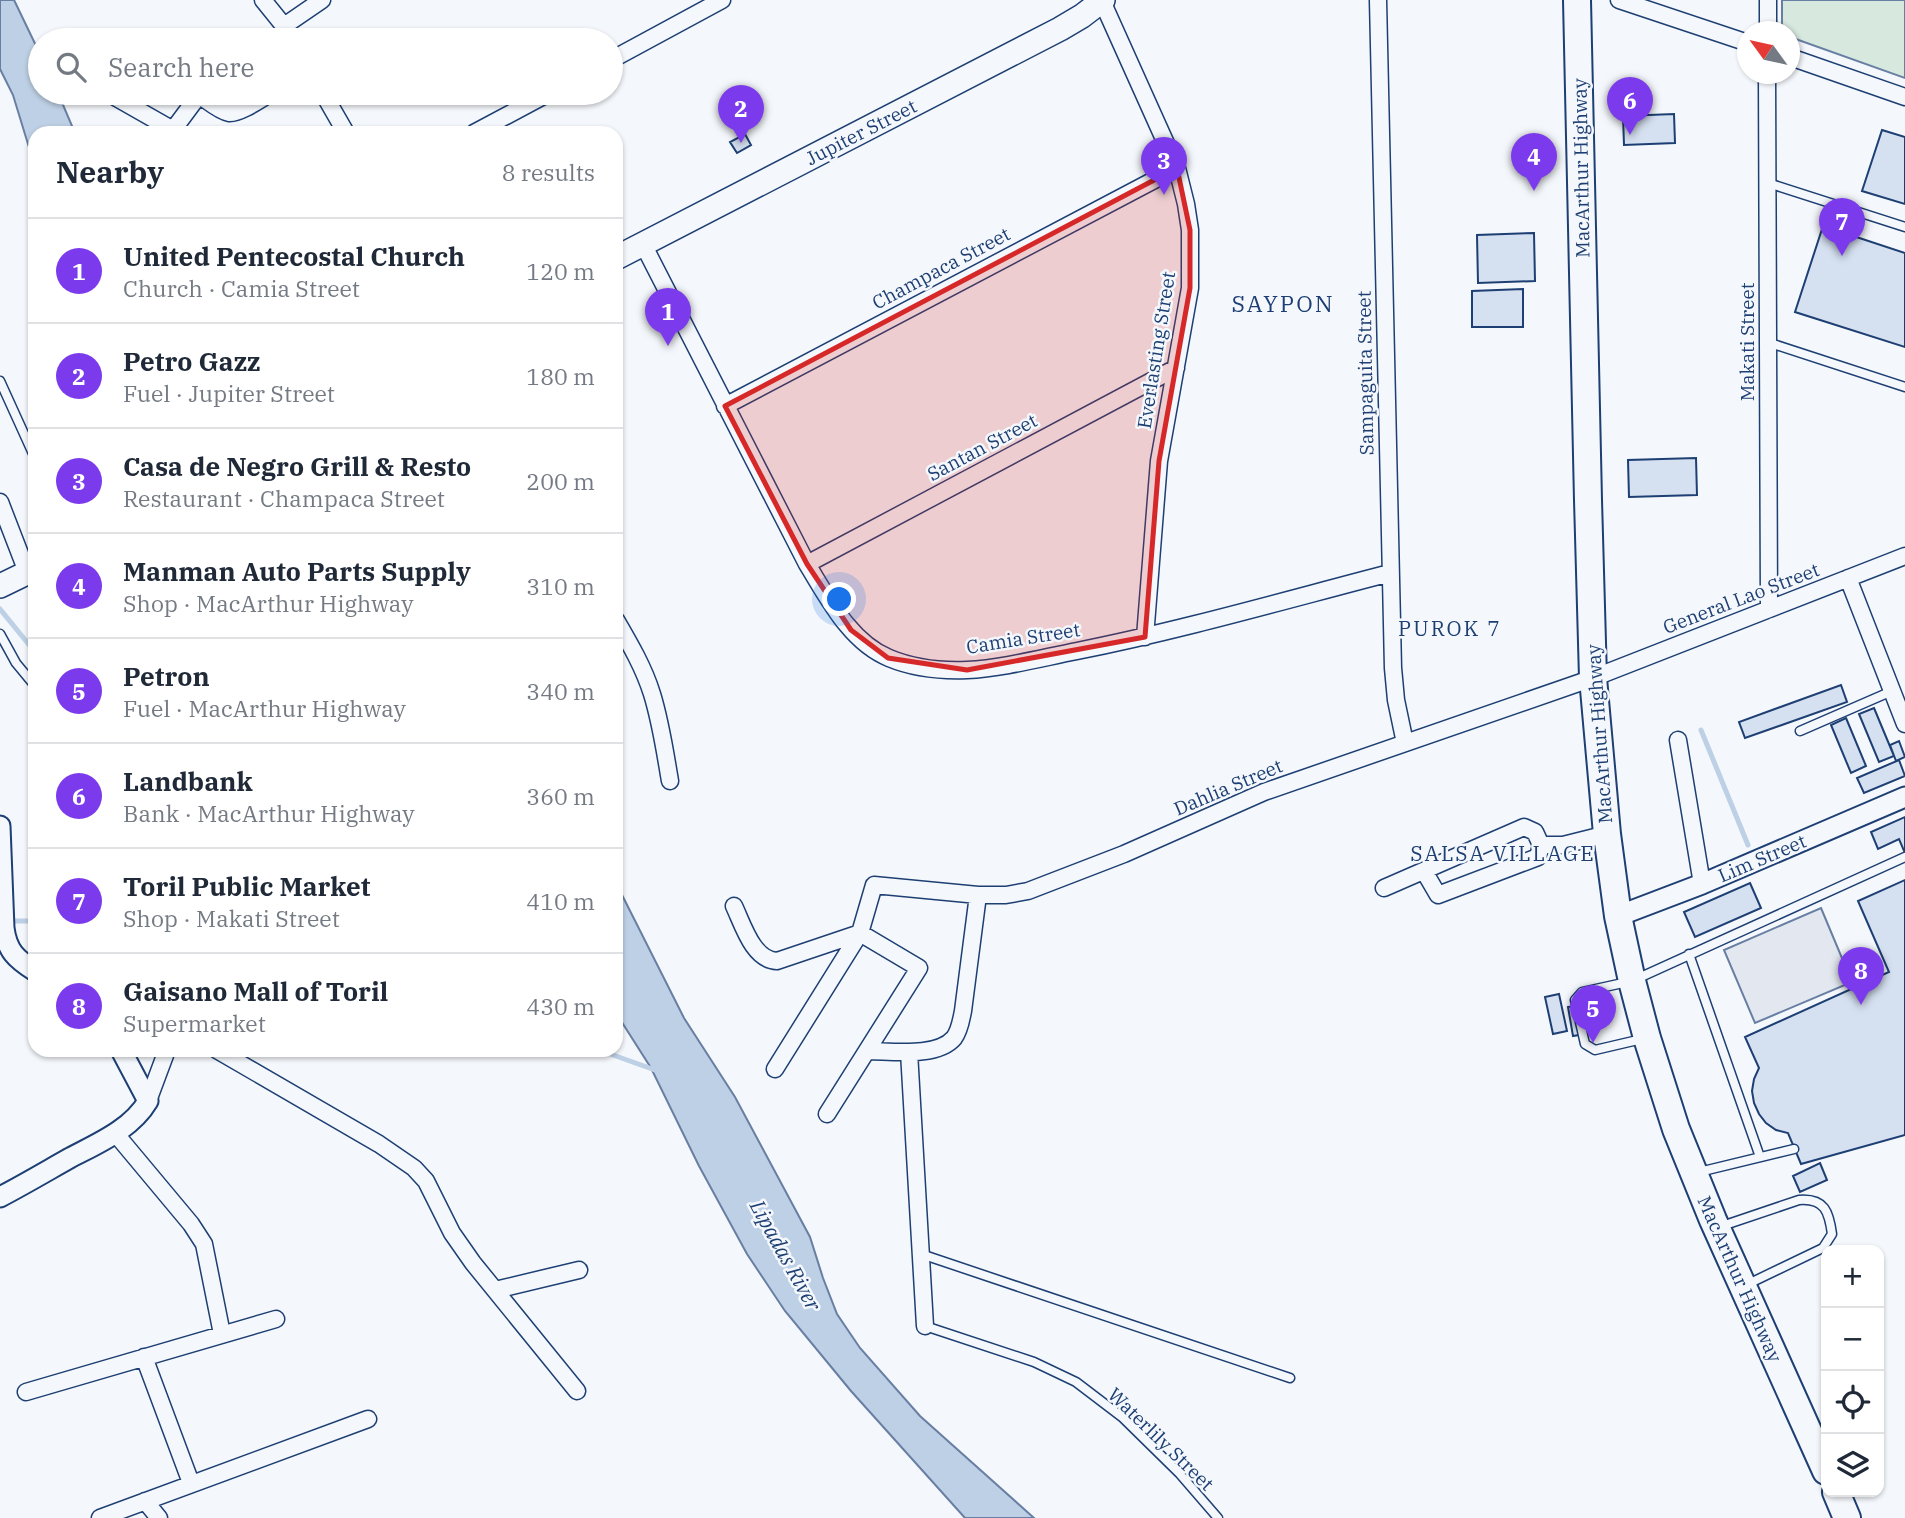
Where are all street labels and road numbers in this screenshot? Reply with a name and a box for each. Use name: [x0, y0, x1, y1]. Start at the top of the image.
street label: MacArthur Highway: [1567, 77, 1595, 258]
street label: Jupiter Street: [802, 94, 921, 170]
street label: Champaca Street: [868, 221, 1014, 314]
street label: Everlasting Street: [1132, 269, 1180, 430]
street label: Makati Street: [1735, 282, 1759, 401]
street label: Sampaguita Street: [1352, 290, 1378, 456]
street label: Santan Street: [923, 408, 1041, 486]
street label: General Lao Street: [1660, 557, 1823, 639]
street label: Camia Street: [964, 617, 1082, 659]
street label: MacArthur Highway: [1581, 643, 1617, 824]
street label: Dahlia Street: [1170, 753, 1286, 821]
street label: Lim Street: [1714, 829, 1810, 887]
street label: MacArthur Highway: [1693, 1192, 1788, 1367]
street label: Waterlily Street: [1103, 1382, 1219, 1496]

